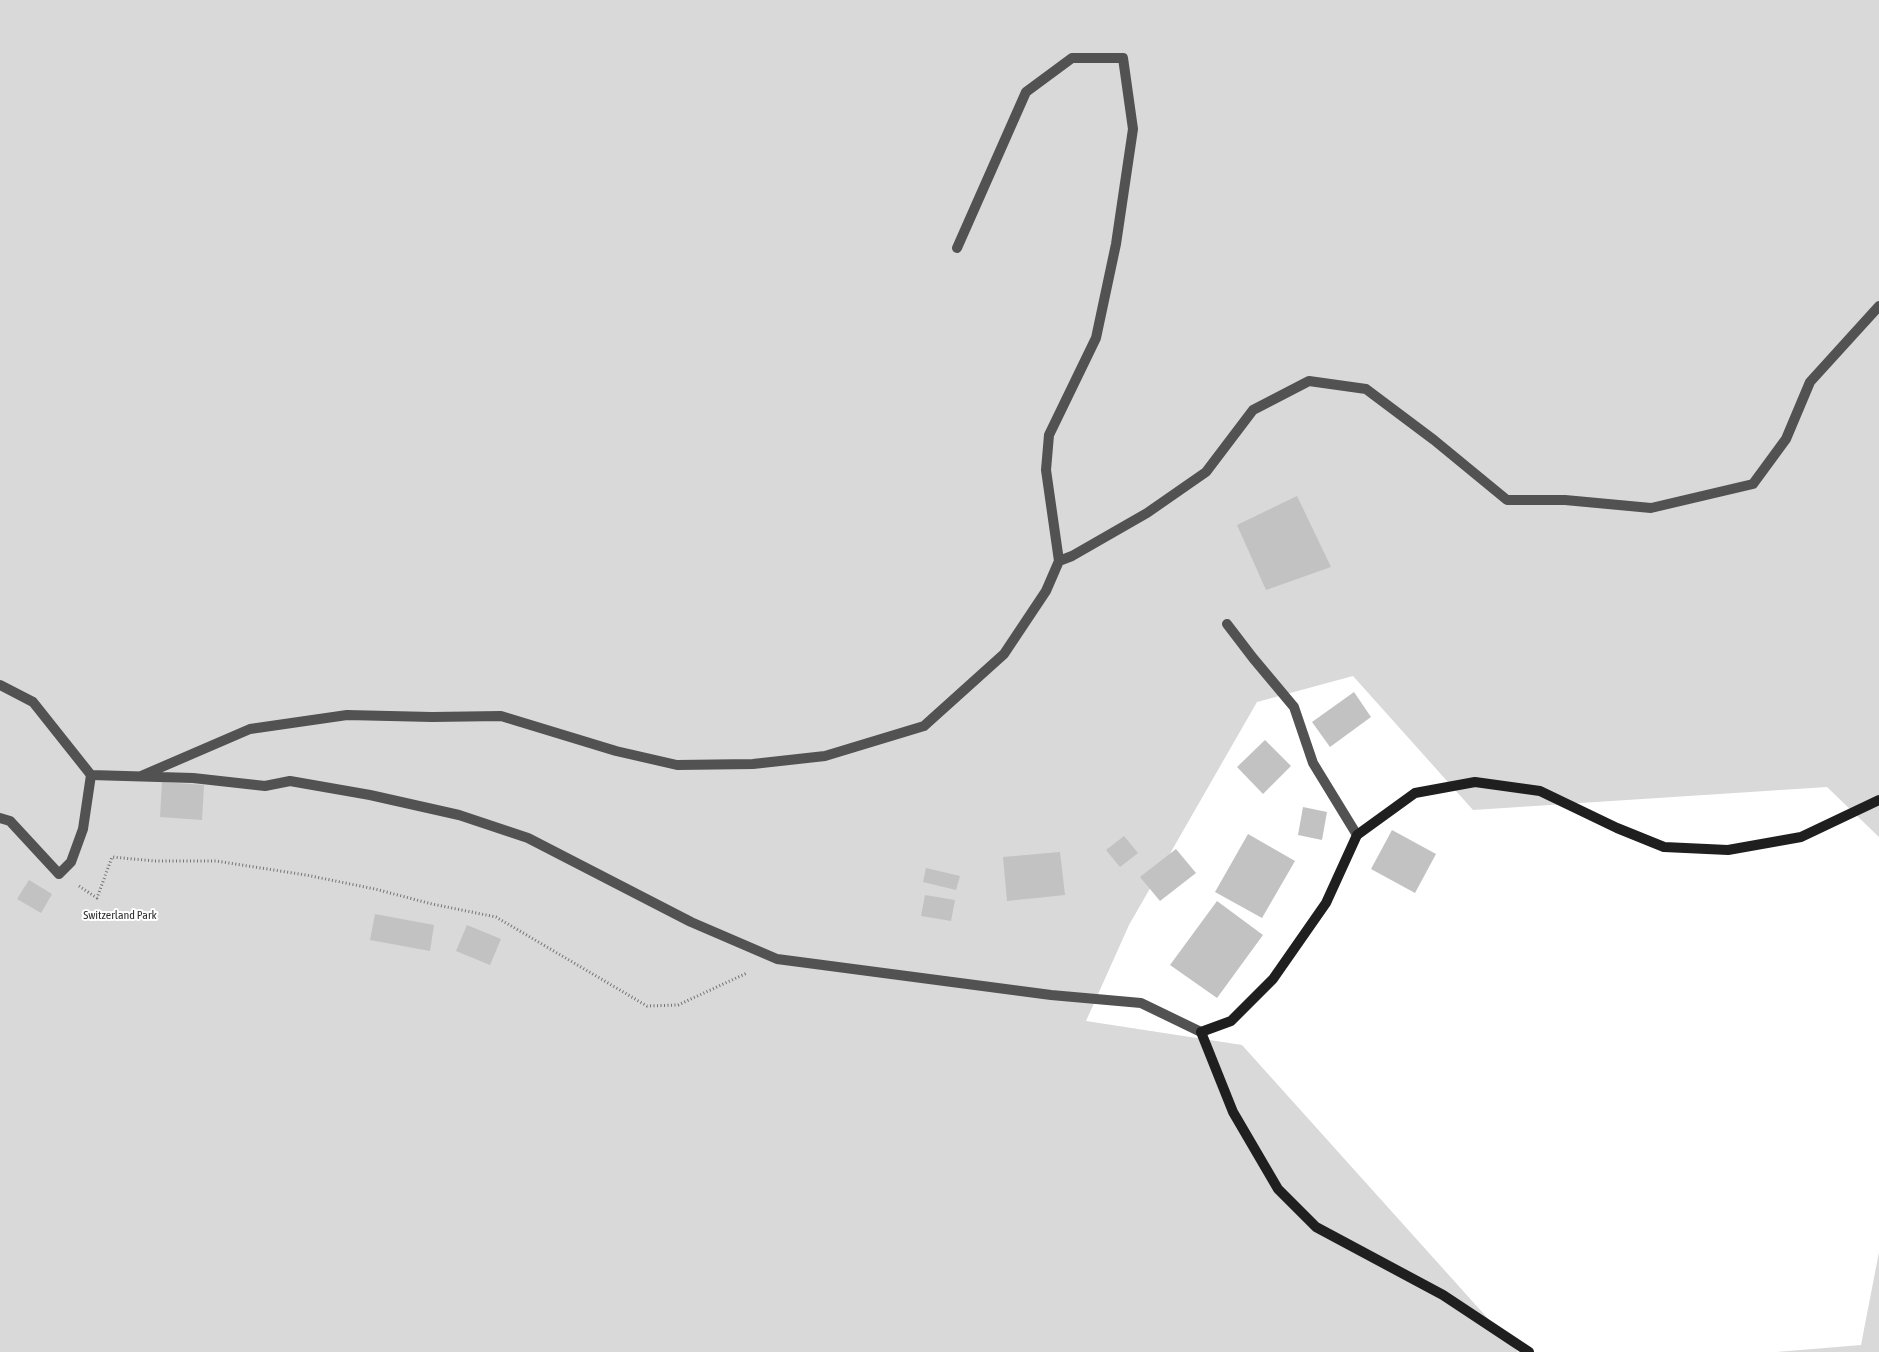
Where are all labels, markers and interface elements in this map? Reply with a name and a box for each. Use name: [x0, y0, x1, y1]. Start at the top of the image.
park label: Switzerland Park: [83, 908, 157, 922]

